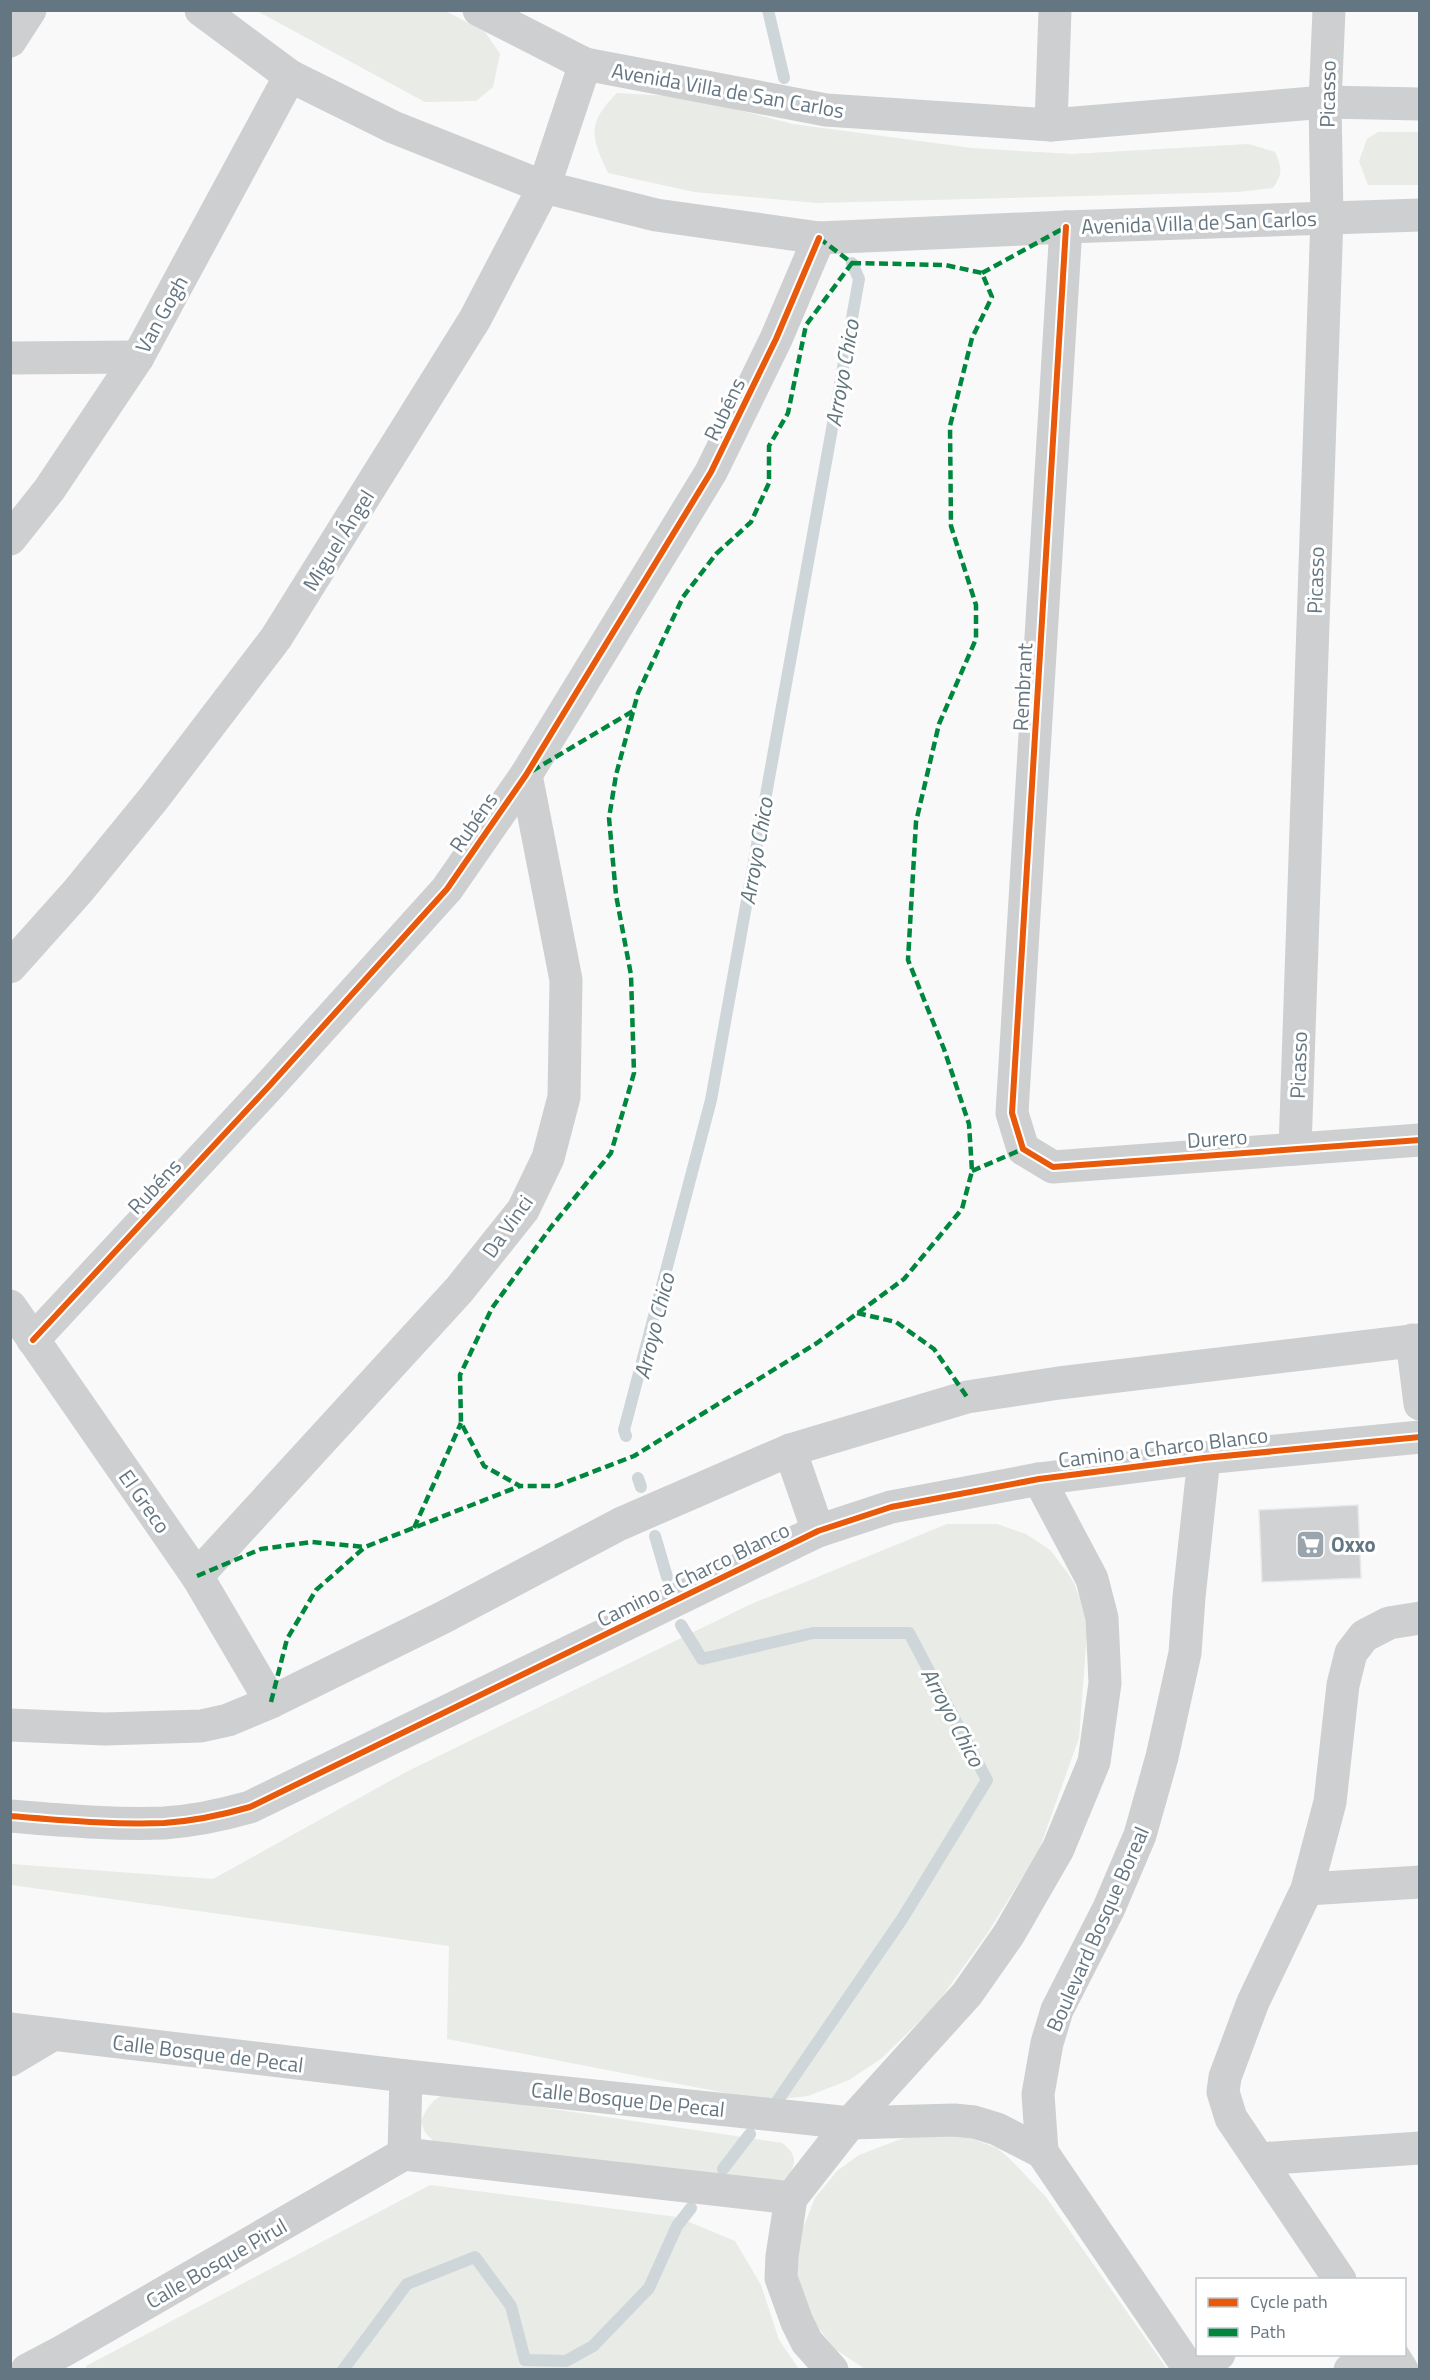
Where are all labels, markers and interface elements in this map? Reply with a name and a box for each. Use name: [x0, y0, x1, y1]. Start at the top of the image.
street label: Avenida Villa de San Carlos: [609, 54, 847, 126]
street label: Picasso: [1310, 60, 1344, 128]
street label: Avenida Villa de San Carlos: [1081, 202, 1317, 242]
street label: Van Gogh: [127, 269, 195, 359]
water label: Arroyo Chico: [816, 316, 868, 429]
street label: Rubéns: [695, 372, 753, 446]
street label: Miguel Ángel: [294, 483, 382, 597]
street label: Picasso: [1298, 546, 1332, 614]
street label: Rembrant: [1004, 641, 1040, 732]
street label: Rubéns: [441, 785, 505, 859]
water label: Arroyo Chico: [730, 794, 782, 907]
street label: Picasso: [1281, 1031, 1315, 1099]
street label: Durero: [1186, 1120, 1248, 1156]
street label: Rubéns: [120, 1151, 188, 1221]
street label: Da Vinci: [474, 1188, 540, 1264]
water label: Arroyo Chico: [624, 1268, 684, 1383]
street label: Camino a Charco Blanco: [1056, 1418, 1270, 1476]
street label: El Greco: [111, 1462, 179, 1540]
street label: Camino a Charco Blanco: [591, 1513, 795, 1635]
supermarket icon: Oxxo: [1294, 1528, 1326, 1560]
place label: Oxxo: [1331, 1528, 1376, 1560]
water label: Arroyo Chico: [913, 1661, 994, 1774]
street label: Boulevard Bosque Boreal: [1037, 1821, 1157, 2037]
street label: Calle Bosque de Pecal: [111, 2025, 305, 2081]
street label: Calle Bosque De Pecal: [530, 2073, 726, 2125]
street label: Calle Bosque Pirul: [139, 2210, 293, 2316]
legend: [1196, 2278, 1406, 2356]
text: Cycle path: [1250, 2288, 1328, 2315]
text: Path: [1250, 2318, 1286, 2345]

